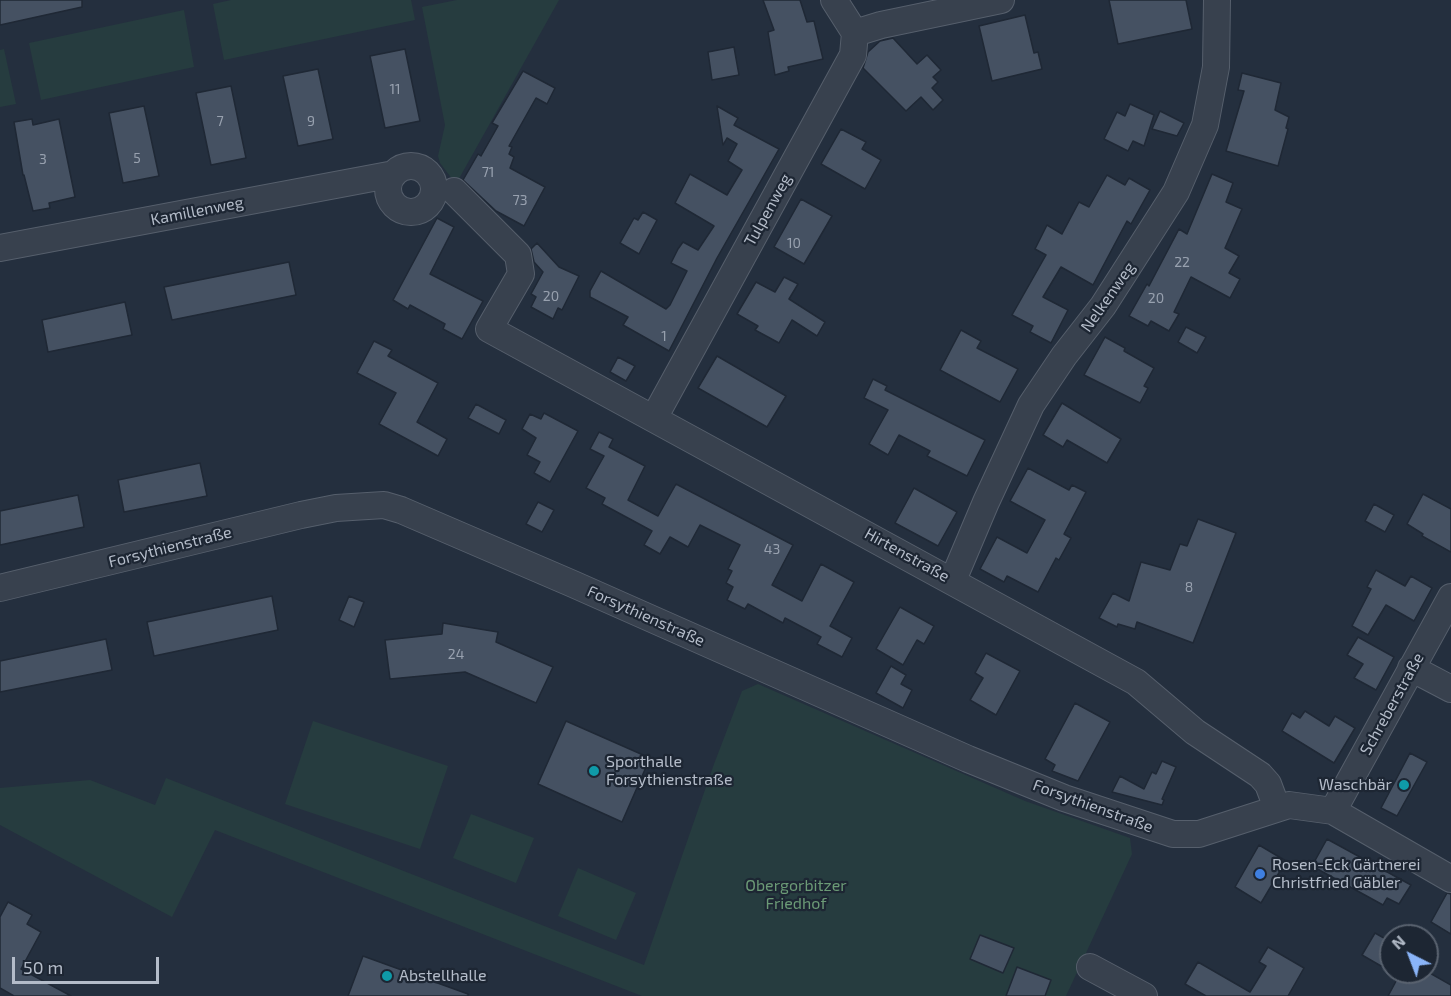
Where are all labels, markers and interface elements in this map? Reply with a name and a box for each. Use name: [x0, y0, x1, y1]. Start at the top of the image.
house number: 11: [389, 81, 401, 97]
house number: 7: [216, 113, 224, 129]
house number: 9: [307, 113, 315, 129]
house number: 5: [133, 150, 141, 166]
house number: 3: [39, 151, 47, 167]
house number: 71: [482, 164, 494, 180]
street label: Tulpenweg: [740, 171, 796, 249]
house number: 73: [513, 192, 527, 208]
street label: Kamillenweg: [149, 193, 245, 229]
house number: 10: [787, 235, 801, 251]
house number: 22: [1174, 254, 1190, 270]
street label: Nelkenweg: [1077, 258, 1139, 336]
house number: 20: [543, 288, 559, 304]
house number: 20: [1148, 290, 1164, 306]
house number: 1: [661, 328, 667, 344]
street label: Forsythienstraße: [106, 522, 234, 572]
street label: Hirtenstraße: [861, 524, 953, 586]
house number: 43: [764, 541, 780, 557]
house number: 8: [1185, 579, 1193, 595]
street label: Forsythienstraße: [584, 582, 708, 650]
house number: 24: [448, 646, 464, 662]
street label: Schreberstraße: [1356, 650, 1428, 758]
place label: Sporthalle Forsythienstraße: [606, 752, 732, 790]
marker: Sporthalle Forsythienstraße: [587, 764, 601, 778]
street label: Forsythienstraße: [1030, 775, 1156, 837]
place label: Waschbär: [1319, 775, 1392, 795]
marker: Waschbär: [1397, 778, 1411, 792]
place label: Rosen-Eck Gärtnerei Christfried Gäbler: [1272, 855, 1421, 893]
marker: Rosen-Eck Gärtnerei Christfried Gäbler: [1253, 867, 1267, 881]
park label: Obergorbitzer Friedhof: [745, 876, 847, 914]
north arrow: [1379, 924, 1439, 984]
text: N: [1387, 931, 1409, 953]
scale bar: [15, 945, 162, 983]
text: 50 m: [23, 956, 63, 978]
place label: Abstellhalle: [399, 966, 487, 986]
marker: Abstellhalle: [380, 969, 394, 983]

